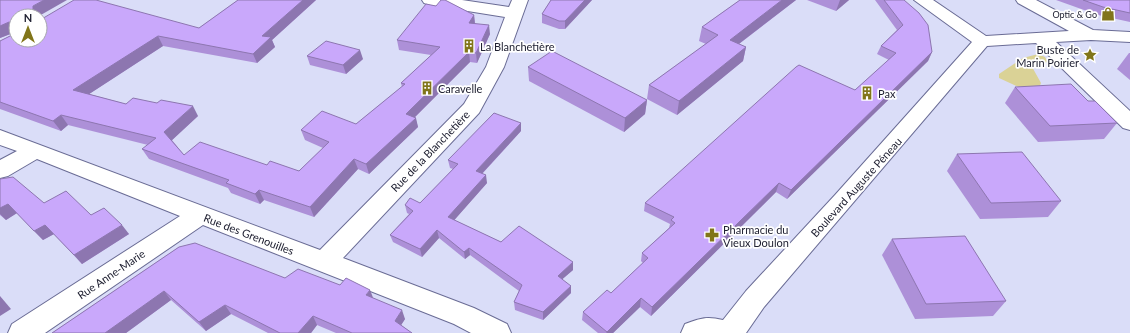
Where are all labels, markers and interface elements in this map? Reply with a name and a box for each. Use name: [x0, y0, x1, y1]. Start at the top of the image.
shop icon: Optic & Go: [1100, 6, 1116, 22]
north arrow: [8, 8, 48, 48]
place label: Optic & Go: [1052, 9, 1097, 20]
text: N: [24, 11, 32, 24]
building icon: La Blanchetière: [461, 38, 477, 54]
place label: La Blanchetière: [480, 40, 555, 53]
place label: Buste de Marin Poirier: [1016, 43, 1079, 69]
place icon: Buste de Marin Poirier: [1082, 47, 1098, 63]
building icon: Caravelle: [419, 80, 435, 96]
place label: Caravelle: [438, 82, 483, 95]
building icon: Pax: [859, 85, 875, 101]
place label: Pax: [878, 87, 896, 100]
street label: Rue de la Blanchetière: [388, 108, 472, 194]
street label: Boulevard Auguste Péneau: [808, 135, 904, 239]
street label: Rue des Grenouilles: [202, 211, 296, 257]
place label: Pharmacie du Vieux Doulon: [723, 223, 789, 249]
pharmacy icon: Pharmacie du Vieux Doulon: [704, 227, 720, 243]
street label: Rue Anne-Marie: [75, 247, 147, 301]

